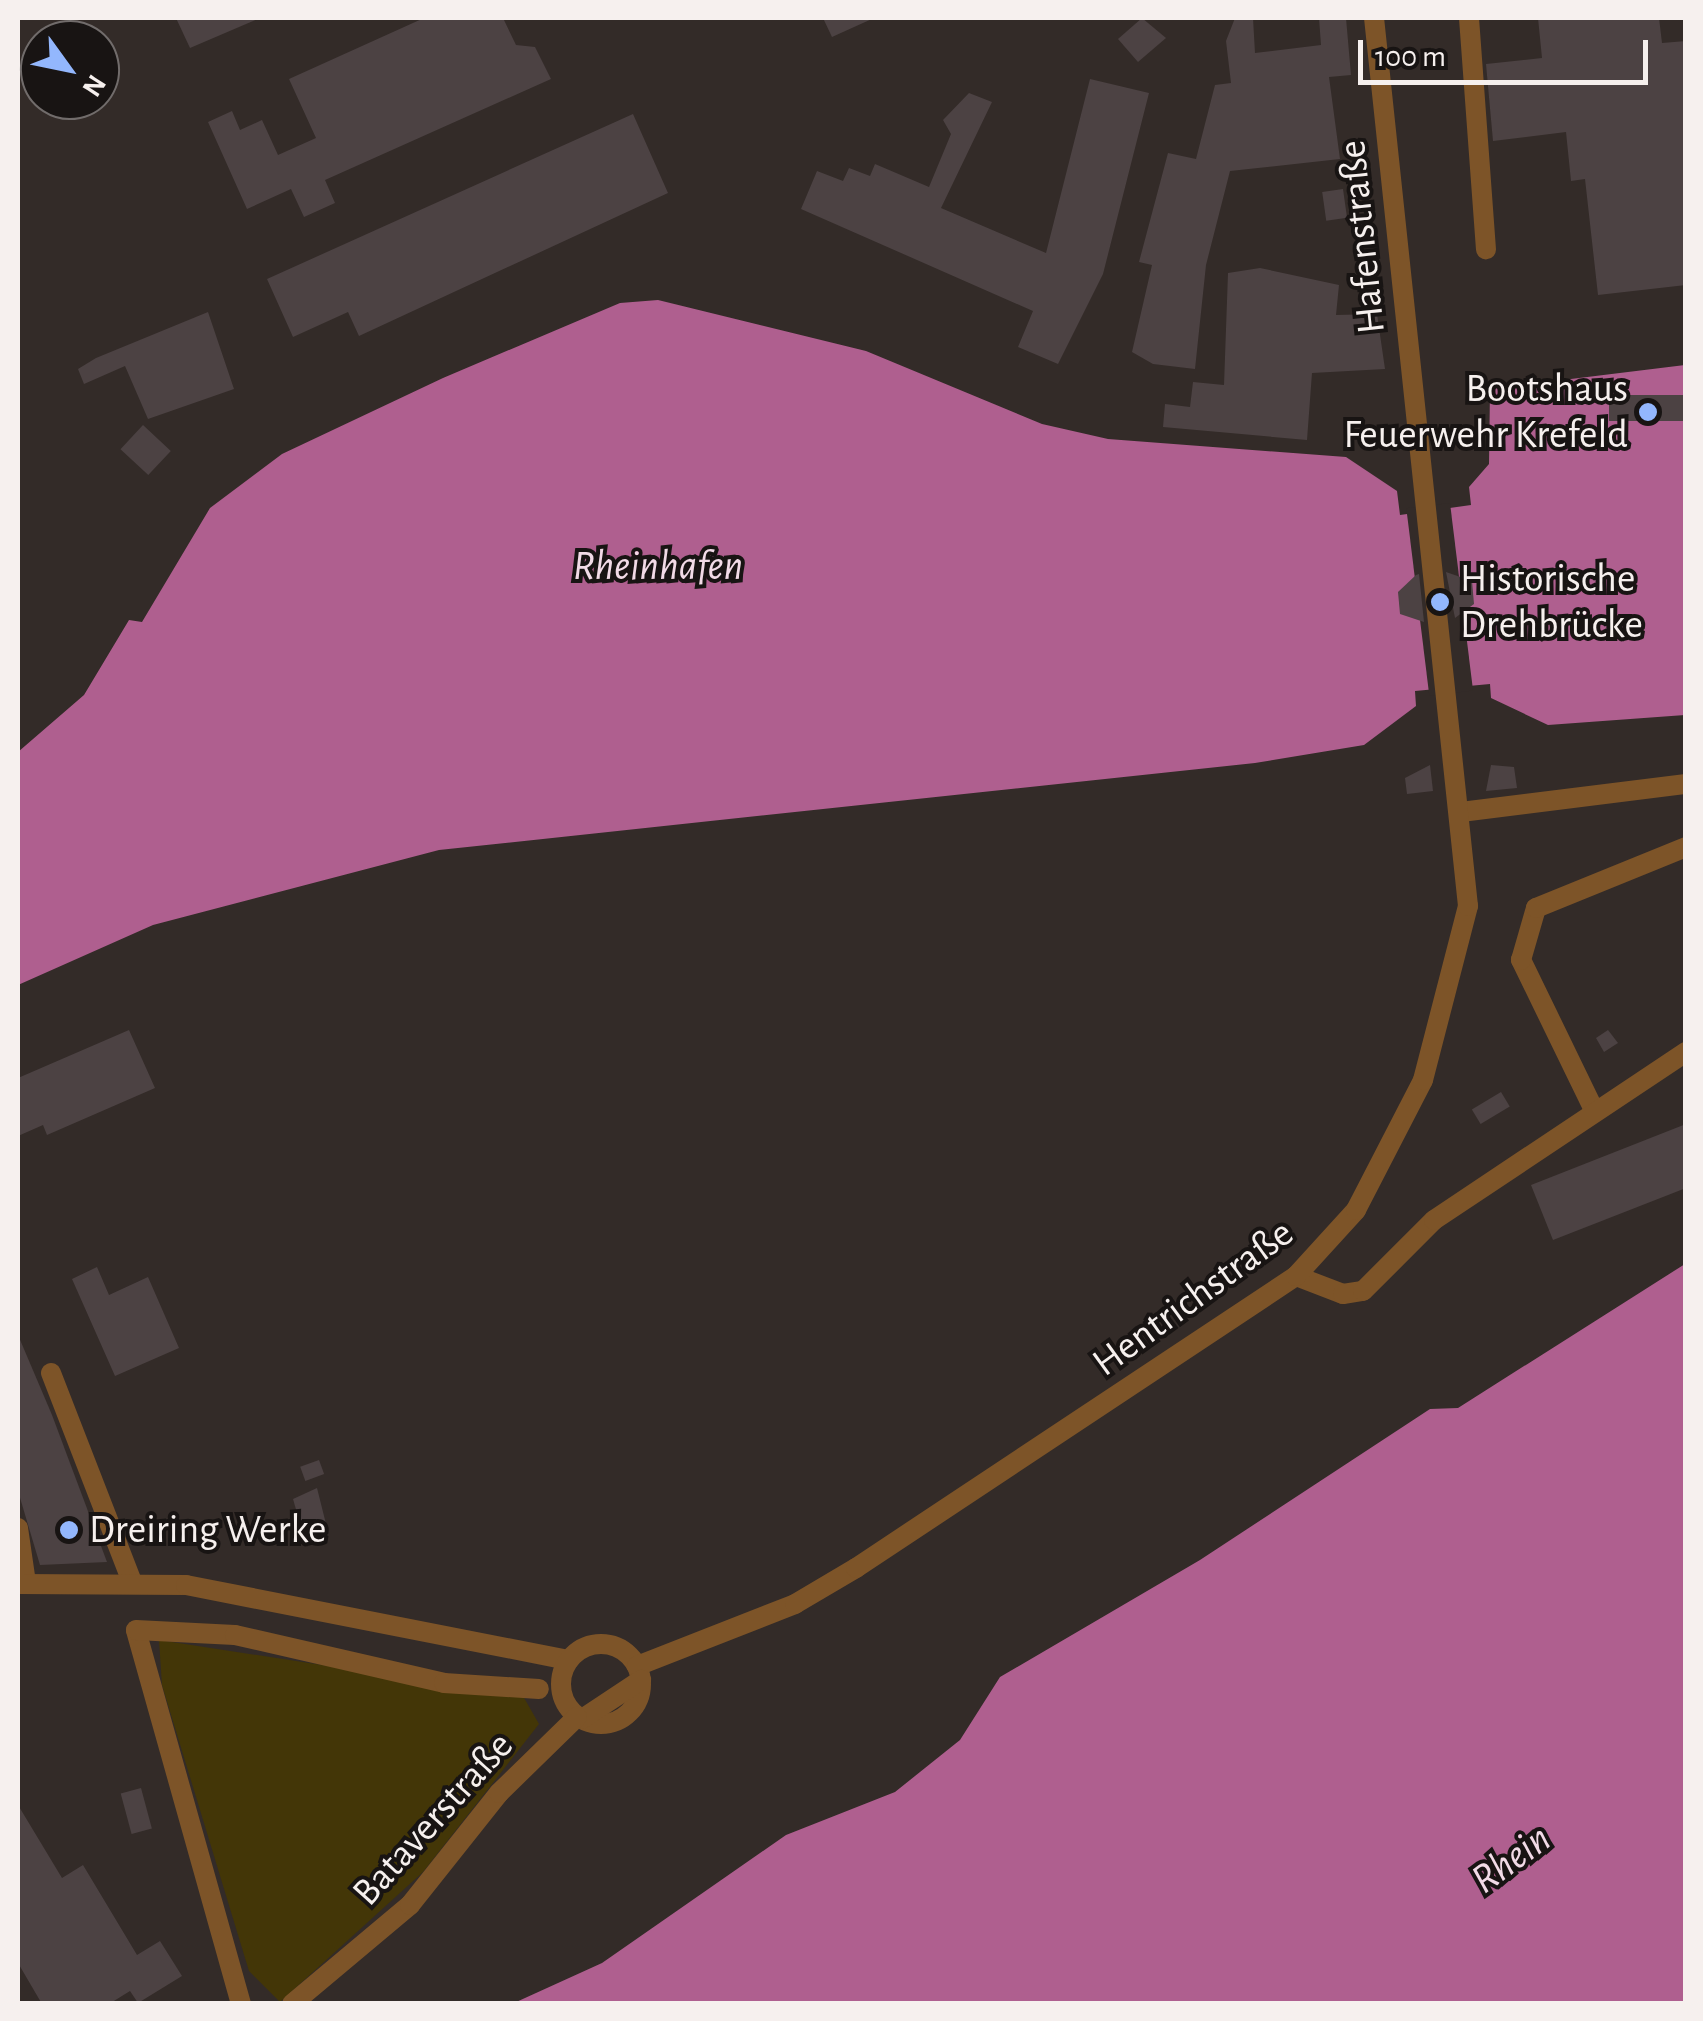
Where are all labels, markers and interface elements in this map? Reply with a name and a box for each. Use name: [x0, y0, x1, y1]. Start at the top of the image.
north arrow: [20, 20, 120, 120]
scale bar: [1363, 20, 1653, 82]
text: 100 m: [1375, 42, 1446, 72]
text: N: [76, 69, 111, 101]
street label: Hafenstraße: [1328, 138, 1396, 336]
place label: Bootshaus Feuerwehr Krefeld: [1343, 365, 1628, 459]
marker: Bootshaus Feuerwehr Krefeld: [1637, 401, 1659, 423]
water label: Rheinhafen: [573, 541, 743, 591]
place label: Historische Drehbrücke: [1460, 555, 1643, 649]
marker: Historische Drehbrücke: [1429, 591, 1451, 613]
street label: Hentrichstraße: [1083, 1209, 1303, 1387]
place label: Dreiring Werke: [89, 1506, 327, 1554]
marker: Dreiring Werke: [58, 1519, 80, 1541]
street label: Bataverstraße: [342, 1722, 524, 1916]
water label: Rhein: [1461, 1813, 1561, 1905]

